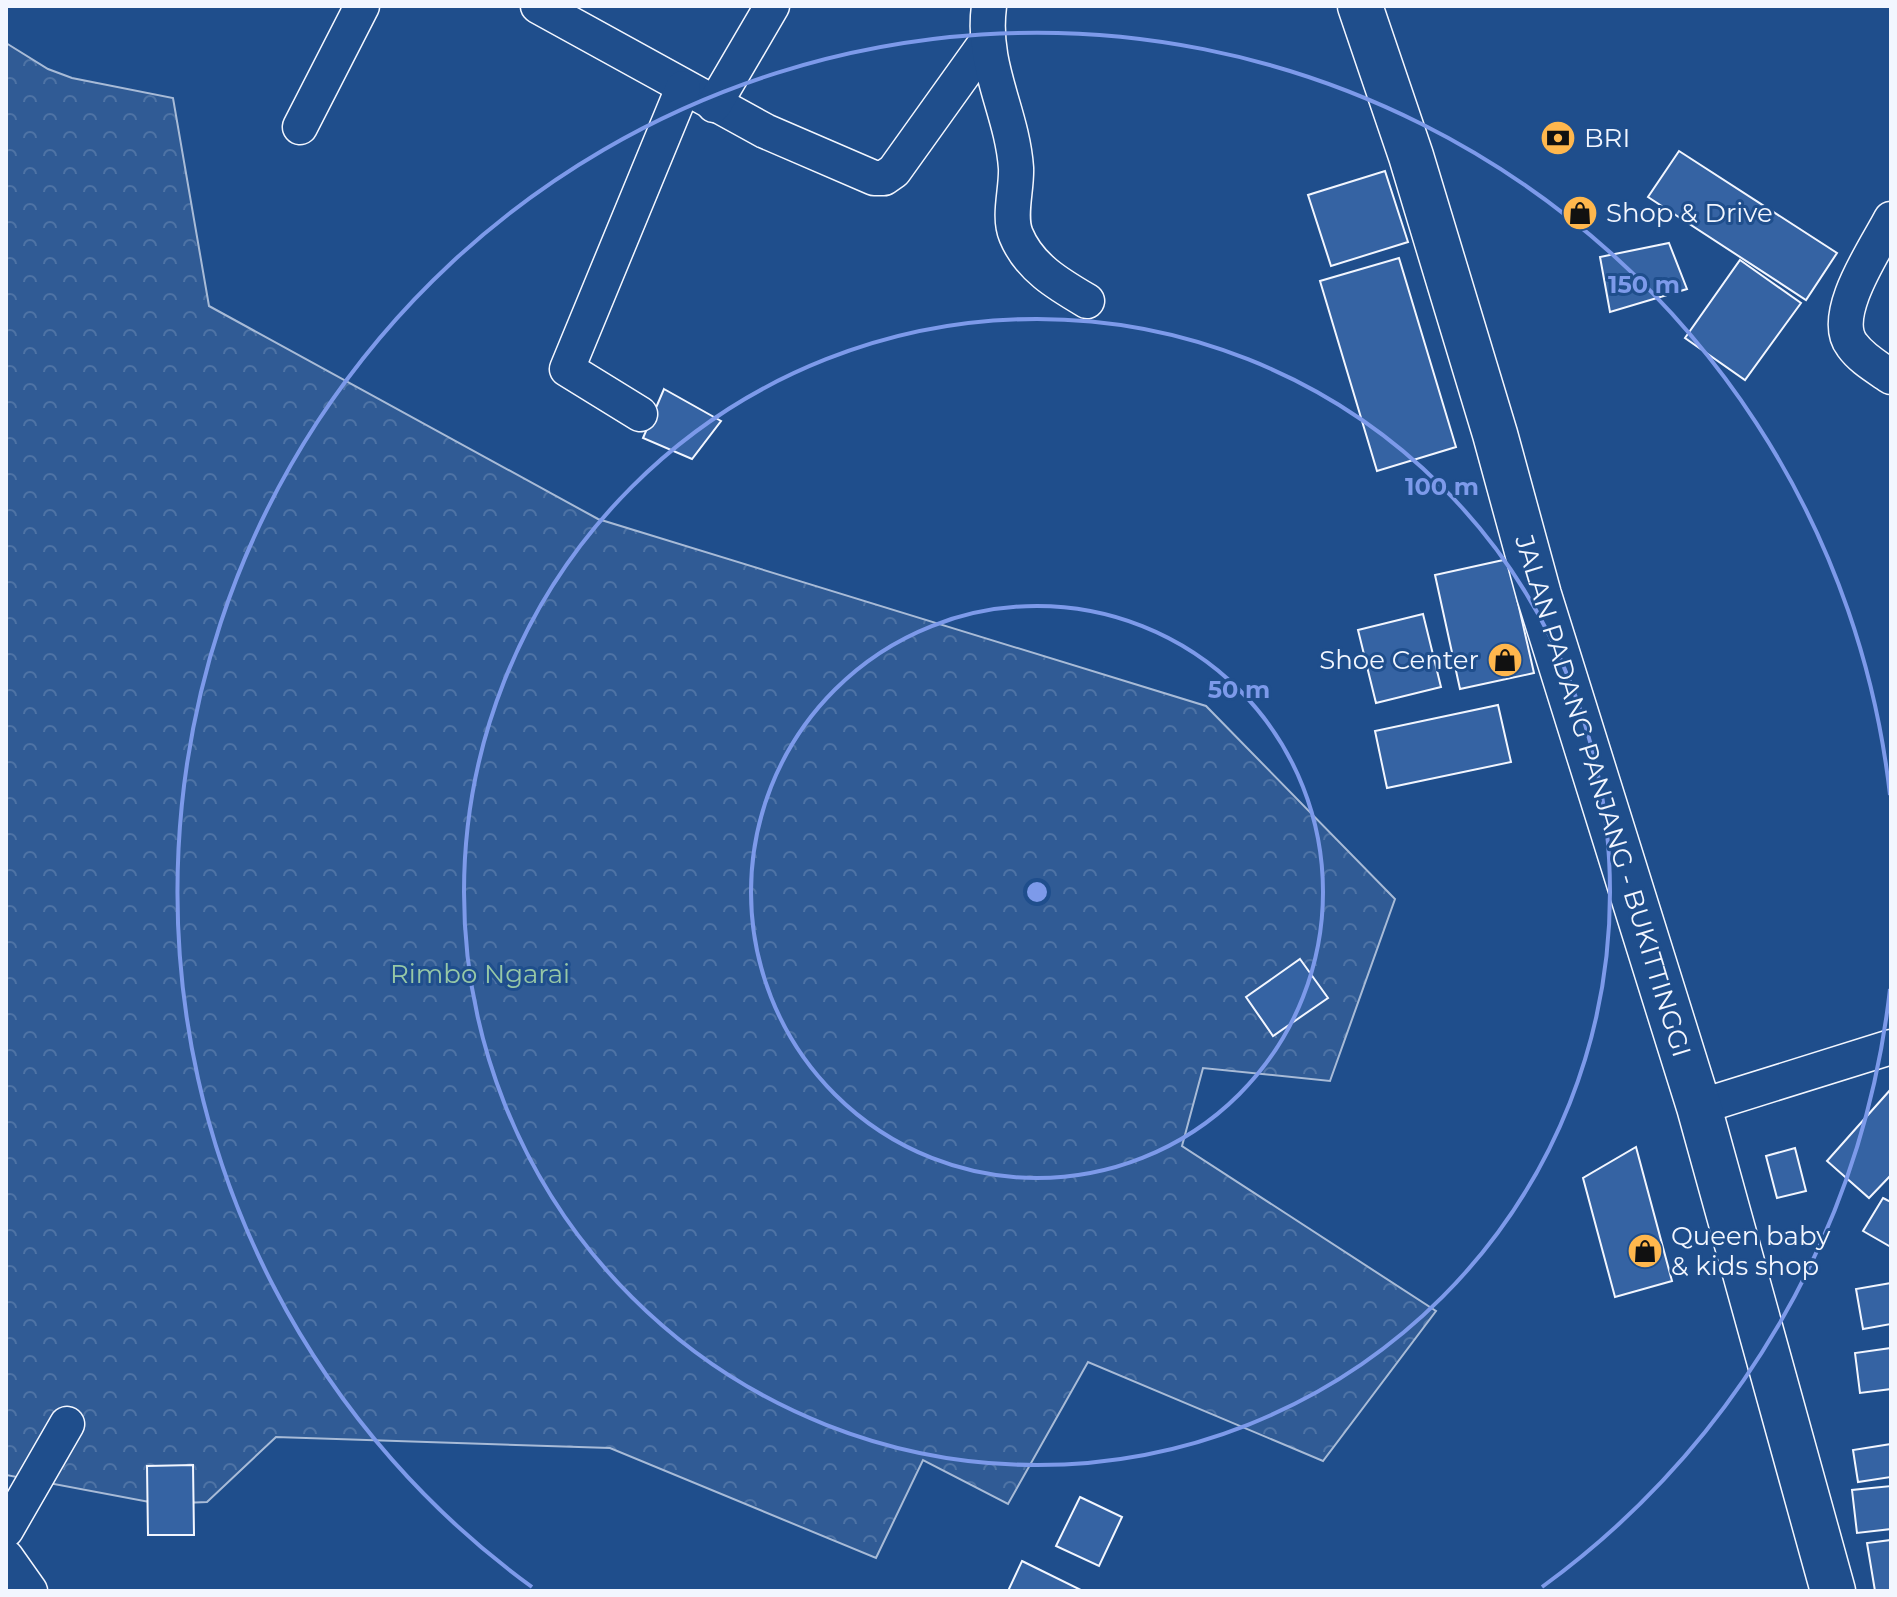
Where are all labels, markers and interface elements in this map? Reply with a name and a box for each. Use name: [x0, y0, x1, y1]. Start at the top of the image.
bank icon: BRI: [1539, 119, 1577, 157]
place label: BRI: [1584, 122, 1630, 154]
shop icon: Shop & Drive: [1561, 194, 1599, 232]
place label: Shop & Drive: [1606, 197, 1773, 229]
text: 150 m: [1608, 270, 1680, 299]
text: 100 m: [1405, 472, 1479, 501]
street label: JALAN PADANG PANJANG - BUKITTINGGI: [1508, 530, 1698, 1061]
shop icon: Shoe Center: [1486, 641, 1524, 679]
place label: Shoe Center: [1319, 644, 1479, 676]
text: 50 m: [1208, 675, 1270, 704]
centre of rings: [1023, 878, 1051, 906]
park label: Rimbo Ngarai: [390, 958, 570, 990]
place label: Queen baby & kids shop: [1671, 1220, 1831, 1282]
shop icon: Queen baby & kids shop: [1626, 1232, 1664, 1270]

